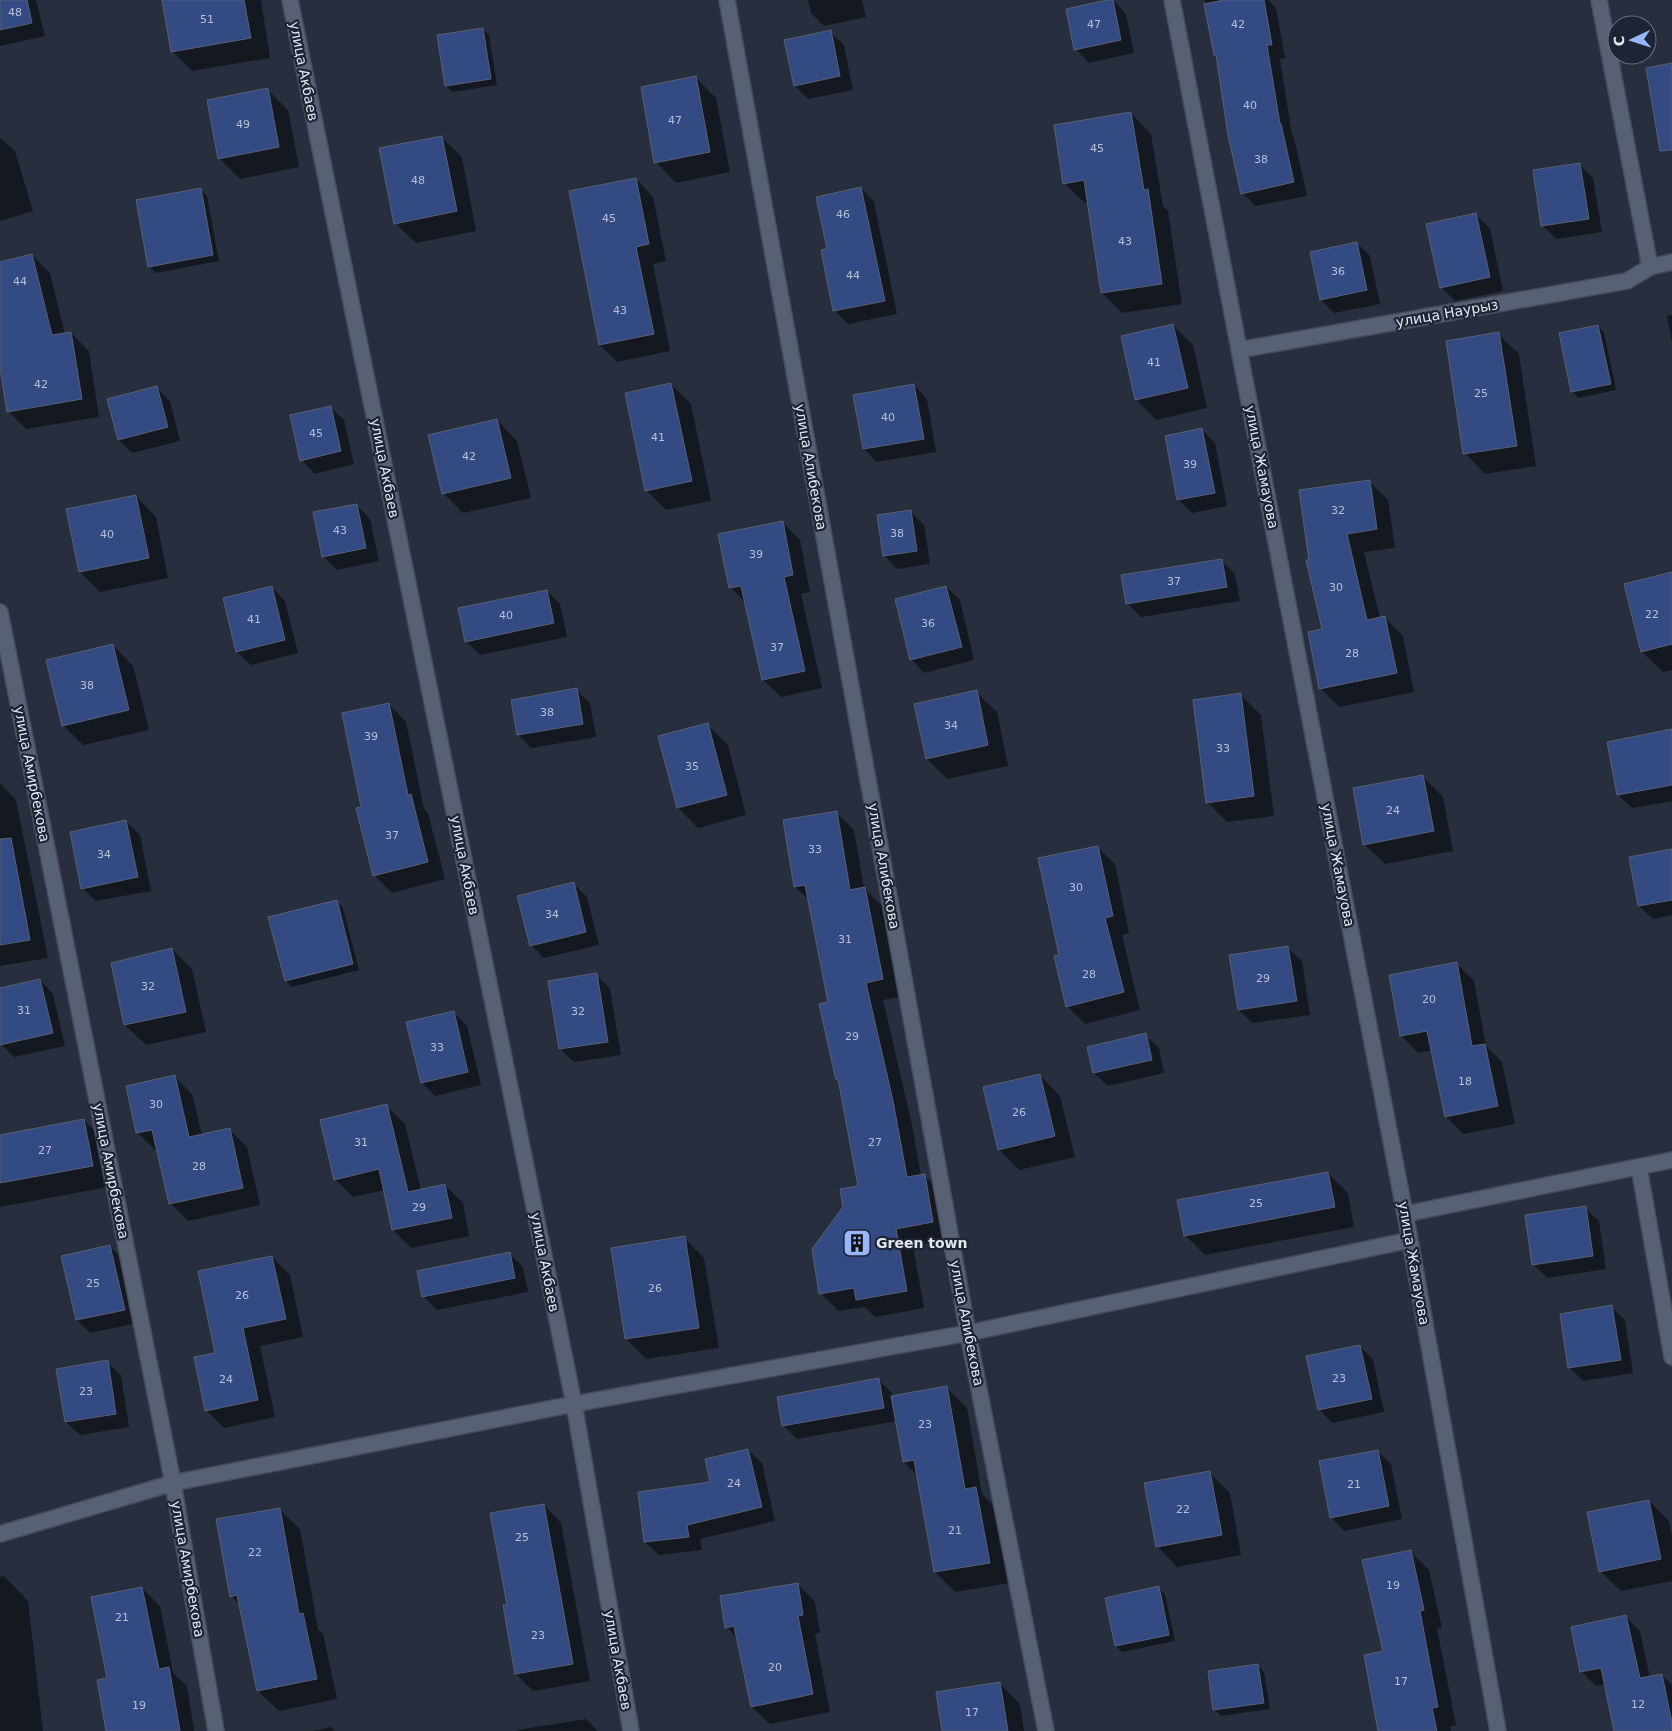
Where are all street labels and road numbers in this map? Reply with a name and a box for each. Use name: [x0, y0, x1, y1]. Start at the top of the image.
street label: улица Акбаев: [287, 20, 321, 122]
street label: улица Наурыз: [1395, 296, 1499, 330]
street label: улица Алибекова: [792, 403, 830, 531]
street label: улица Жамауова: [1242, 404, 1282, 530]
street label: улица Акбаев: [368, 417, 402, 519]
street label: улица Амирбекова: [11, 705, 53, 843]
street label: улица Алибекова: [865, 802, 903, 930]
street label: улица Жамауова: [1318, 802, 1358, 928]
street label: улица Акбаев: [448, 814, 482, 916]
street label: улица Амирбекова: [90, 1102, 132, 1240]
street label: улица Жамауова: [1395, 1200, 1433, 1326]
street label: улица Акбаев: [528, 1211, 562, 1313]
street label: улица Алибекова: [947, 1259, 987, 1387]
street label: улица Амирбекова: [168, 1500, 208, 1638]
street label: улица Акбаев: [601, 1609, 635, 1711]

